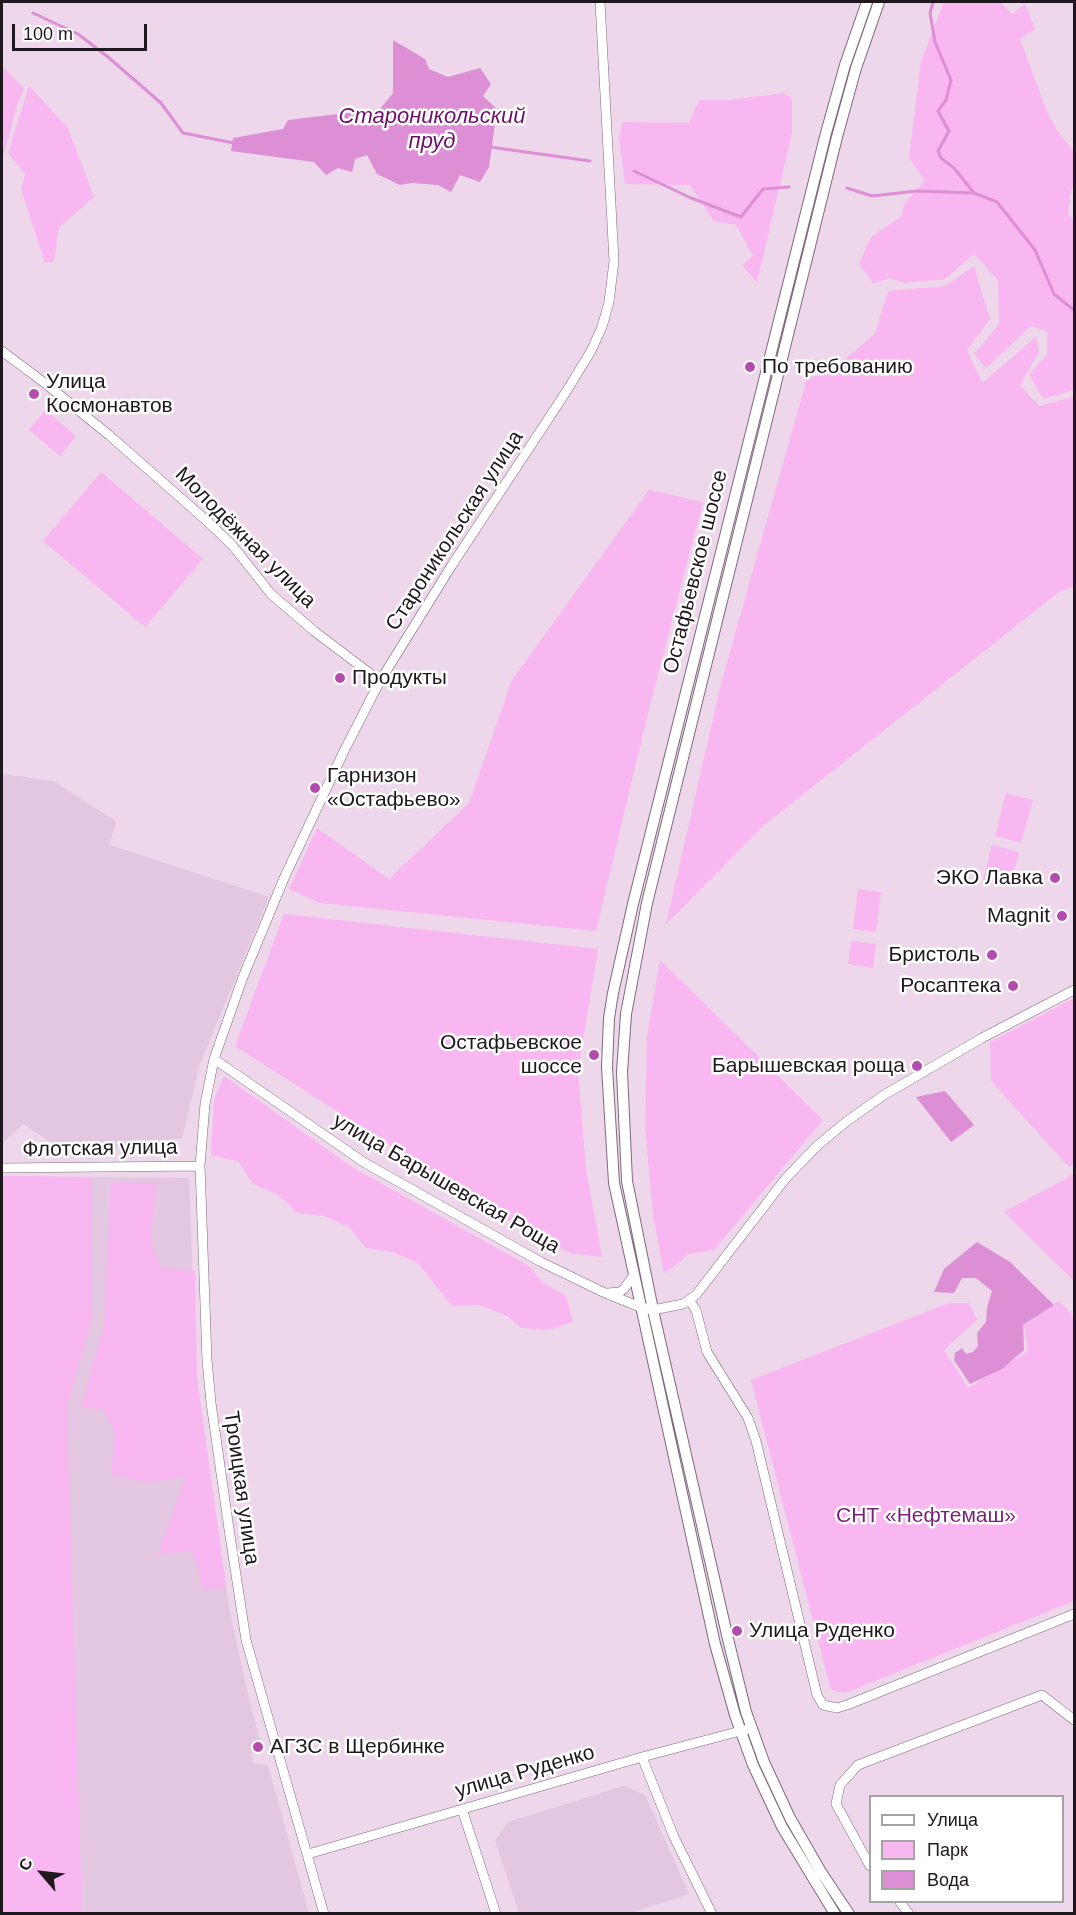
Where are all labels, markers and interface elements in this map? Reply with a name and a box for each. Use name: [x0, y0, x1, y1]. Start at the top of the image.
scale bar: [15, 12, 150, 50]
text: 100 m: [23, 24, 73, 44]
water label: Староникольский пруд: [339, 104, 525, 156]
place label: По требованию: [762, 354, 913, 380]
marker: По требованию: [743, 360, 757, 374]
place label: Улица Космонавтов: [46, 369, 173, 419]
marker: Улица Космонавтов: [27, 387, 41, 401]
street label: Староникольская улица: [381, 426, 529, 636]
street label: Молодёжная улица: [169, 462, 321, 614]
street label: Остафьевское шоссе: [658, 468, 734, 676]
place label: Продукты: [352, 665, 447, 691]
marker: Продукты: [333, 671, 347, 685]
place label: Гарнизон «Остафьево»: [327, 763, 461, 813]
marker: Гарнизон «Остафьево»: [308, 781, 322, 795]
place label: ЭКО Лавка: [936, 865, 1043, 891]
marker: ЭКО Лавка: [1048, 871, 1062, 885]
place label: Magnit: [987, 903, 1050, 929]
marker: Magnit: [1055, 909, 1069, 923]
place label: Бристоль: [889, 942, 980, 968]
marker: Бристоль: [985, 948, 999, 962]
place label: Росаптека: [900, 973, 1001, 999]
marker: Росаптека: [1006, 979, 1020, 993]
place label: Остафьевское шоссе: [440, 1030, 582, 1080]
marker: Остафьевское шоссе: [587, 1048, 601, 1062]
place label: Барышевская роща: [712, 1053, 905, 1079]
marker: Барышевская роща: [910, 1059, 924, 1073]
street label: улица Барышевская Роща: [328, 1109, 564, 1259]
street label: Флотская улица: [22, 1135, 178, 1163]
street label: Троицкая улица: [218, 1409, 264, 1567]
park label: СНТ «Нефтемаш»: [836, 1503, 1016, 1529]
place label: Улица Руденко: [749, 1618, 895, 1644]
marker: Улица Руденко: [730, 1624, 744, 1638]
place label: АГЗС в Щербинке: [270, 1734, 445, 1760]
marker: АГЗС в Щербинке: [251, 1740, 265, 1754]
street label: улица Руденко: [452, 1740, 598, 1804]
legend: [869, 1795, 1064, 1903]
text: Улица: [927, 1810, 978, 1830]
text: Парк: [927, 1840, 968, 1860]
north arrow: [12, 1843, 72, 1903]
text: С: [15, 1855, 36, 1873]
text: Вода: [927, 1870, 969, 1890]

